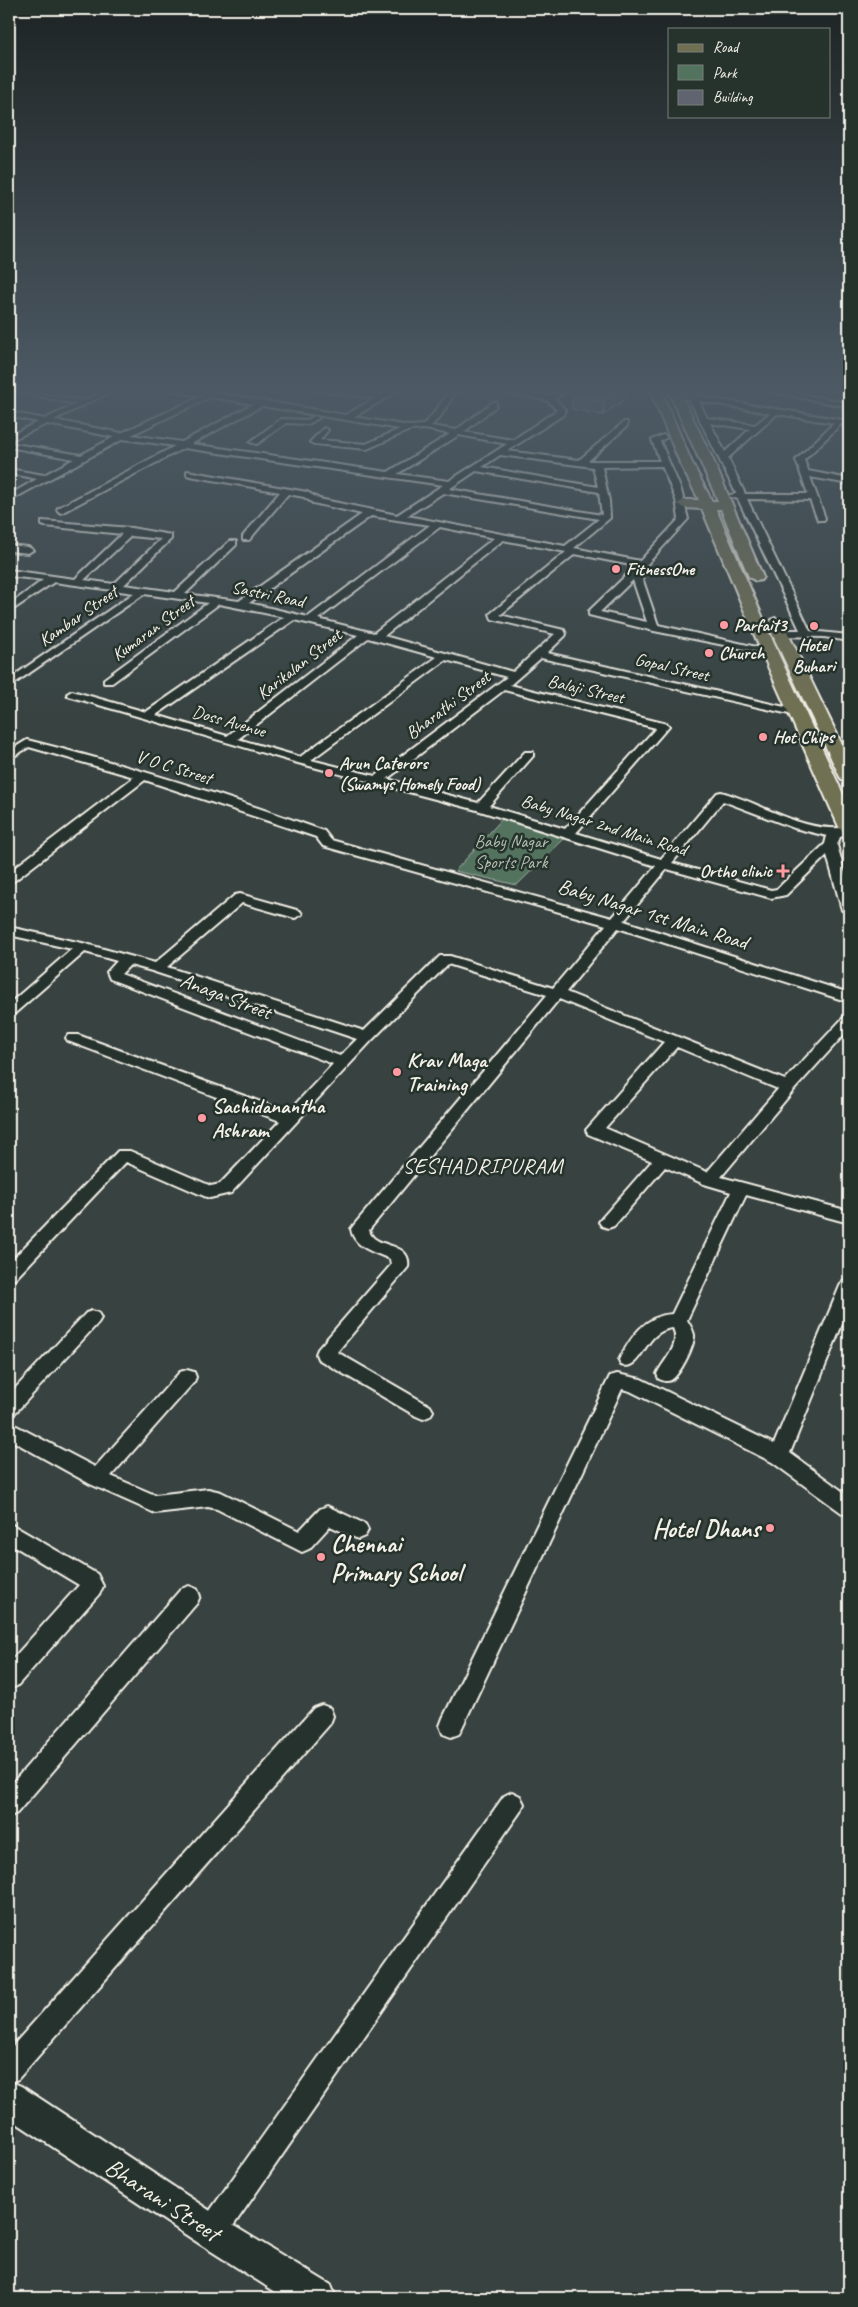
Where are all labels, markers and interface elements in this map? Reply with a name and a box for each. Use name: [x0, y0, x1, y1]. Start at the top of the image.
legend: [668, 28, 830, 118]
text: Road: [713, 38, 740, 57]
text: Park: [713, 64, 738, 83]
text: Building: [713, 88, 753, 107]
place label: FitnessOne: [626, 558, 696, 580]
marker: FitnessOne: [610, 563, 622, 575]
street label: Sastri Road: [230, 576, 309, 613]
street label: Kambar Street: [34, 579, 124, 651]
street label: Kumaran Street: [107, 589, 201, 666]
place label: Parfait3: [734, 614, 788, 636]
marker: Parfait3: [718, 619, 730, 631]
marker: Hotel Buhari: [808, 620, 820, 632]
street label: Karikalan Street: [252, 623, 348, 704]
place label: Hotel Buhari: [793, 634, 837, 677]
place label: Church: [719, 642, 766, 664]
marker: Church: [703, 647, 715, 659]
street label: Gopal Street: [633, 648, 713, 687]
street label: Bharathi Street: [401, 665, 496, 744]
street label: Balaji Street: [546, 670, 628, 709]
street label: Doss Avenue: [190, 700, 269, 742]
place label: Hot Chips: [773, 726, 836, 748]
marker: Hot Chips: [757, 731, 769, 743]
street label: V O C Street: [133, 745, 217, 790]
place label: Arun Caterors (Swamys Homely Food): [339, 752, 481, 795]
marker: Arun Caterors (Swamys Homely Food): [323, 767, 335, 779]
street label: Baby Nagar 2nd Main Road: [518, 789, 692, 862]
park label: Baby Nagar Sports Park: [474, 830, 550, 873]
place label: Ortho clinic: [700, 860, 773, 882]
marker: Ortho clinic: [776, 864, 790, 878]
street label: Baby Nagar 1st Main Road: [555, 873, 755, 956]
street label: Anaga Street: [177, 967, 277, 1026]
place label: Krav Maga Training: [407, 1047, 489, 1097]
marker: Krav Maga Training: [391, 1066, 403, 1078]
place label: Sachidanantha Ashram: [212, 1093, 326, 1143]
marker: Sachidanantha Ashram: [196, 1112, 208, 1124]
district label: SESHADRIPURAM: [403, 1152, 565, 1180]
place label: Hotel Dhans: [653, 1513, 762, 1545]
marker: Hotel Dhans: [764, 1522, 776, 1534]
place label: Chennai Primary School: [331, 1528, 466, 1589]
marker: Chennai Primary School: [315, 1551, 327, 1563]
street label: Bharani Street: [99, 2151, 229, 2251]

